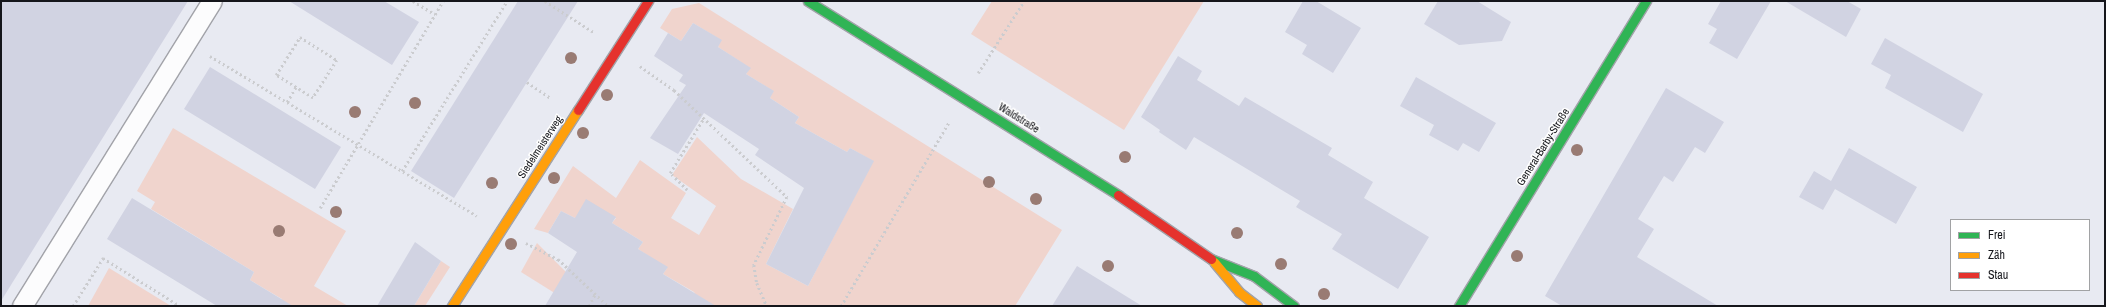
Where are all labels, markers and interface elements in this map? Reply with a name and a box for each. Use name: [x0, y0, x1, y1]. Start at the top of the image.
street label: Waldstraße: [996, 100, 1042, 136]
street label: General-Barby-Straße: [1514, 106, 1572, 188]
street label: Siedelmeisterweg: [515, 113, 565, 181]
legend: [1950, 219, 2090, 291]
text: Frei: [1988, 227, 2006, 243]
text: Zäh: [1988, 247, 2005, 263]
text: Stau: [1988, 267, 2008, 283]

